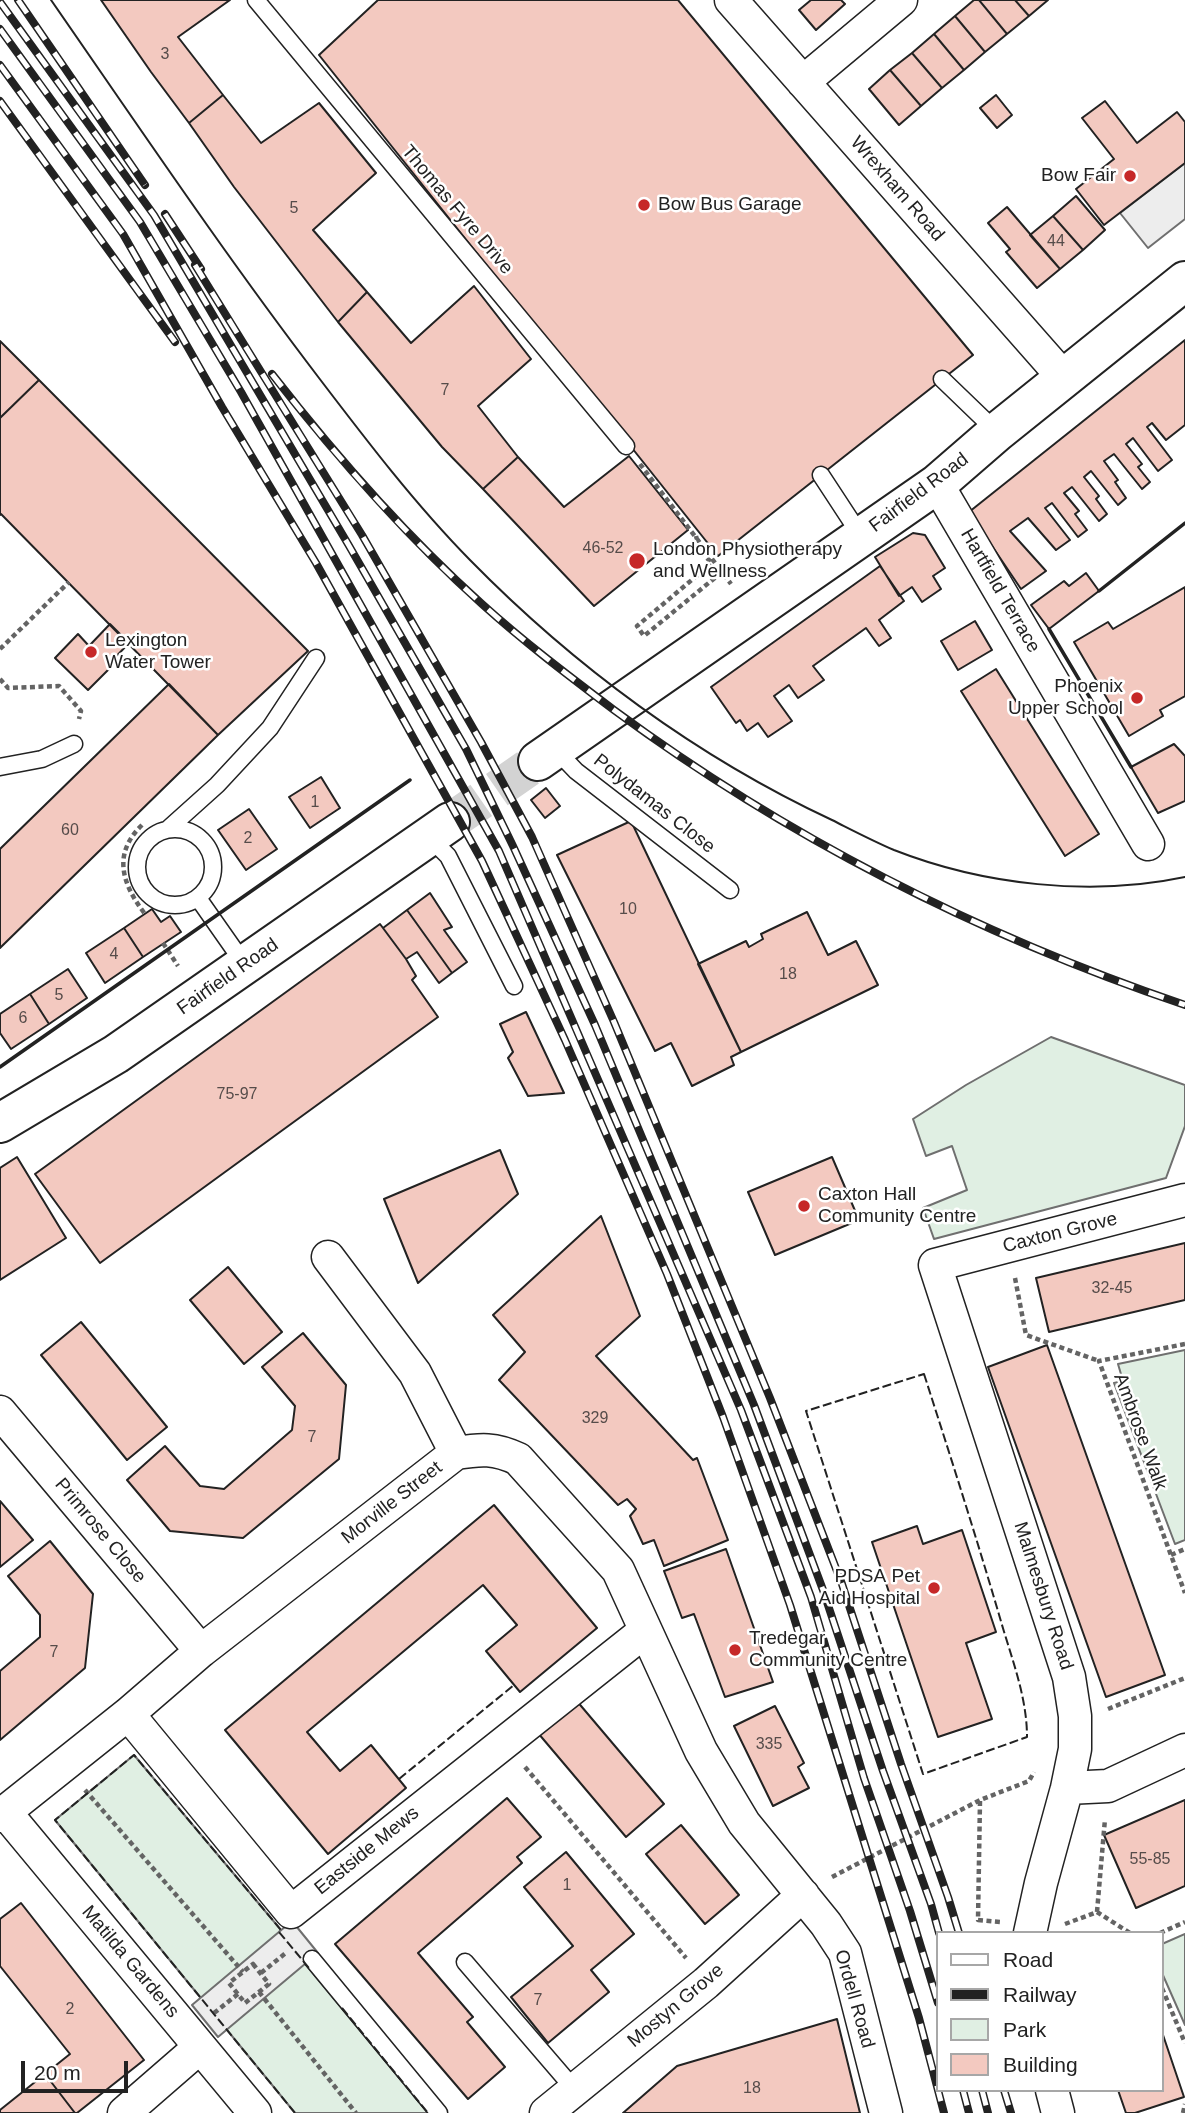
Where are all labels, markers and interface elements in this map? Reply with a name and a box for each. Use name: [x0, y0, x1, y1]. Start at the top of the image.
house number: 3: [161, 45, 169, 65]
street label: Wrexham Road: [845, 132, 949, 246]
street label: Thomas Fyre Drive: [396, 141, 518, 279]
place label: Bow Fair: [1041, 165, 1116, 187]
marker: Bow Fair: [1122, 168, 1138, 184]
place label: Bow Bus Garage: [658, 194, 802, 216]
marker: Bow Bus Garage: [636, 197, 652, 213]
house number: 5: [290, 199, 298, 219]
house number: 44: [1047, 232, 1065, 252]
house number: 7: [441, 381, 449, 401]
street label: Fairfield Road: [865, 448, 973, 538]
street label: Hartfield Terrace: [955, 525, 1045, 657]
house number: 46-52: [583, 539, 623, 559]
place label: London Physiotherapy and Wellness: [653, 539, 842, 583]
marker: London Physiotherapy and Wellness: [627, 551, 647, 571]
place label: Lexington Water Tower: [105, 630, 211, 674]
marker: Lexington Water Tower: [83, 644, 99, 660]
place label: Phoenix Upper School: [1008, 676, 1123, 720]
marker: Phoenix Upper School: [1129, 690, 1145, 706]
street label: Polydamas Close: [589, 750, 719, 858]
house number: 1: [311, 793, 319, 813]
house number: 60: [61, 821, 79, 841]
house number: 2: [244, 829, 252, 849]
house number: 10: [619, 900, 637, 920]
street label: Fairfield Road: [173, 934, 283, 1020]
house number: 4: [110, 945, 118, 965]
house number: 18: [779, 965, 797, 985]
house number: 5: [55, 986, 63, 1006]
house number: 6: [19, 1009, 27, 1029]
house number: 75-97: [217, 1085, 257, 1105]
place label: Caxton Hall Community Centre: [818, 1184, 976, 1228]
marker: Caxton Hall Community Centre: [796, 1198, 812, 1214]
street label: Caxton Grove: [1000, 1208, 1120, 1258]
house number: 32-45: [1092, 1279, 1132, 1299]
street label: Ambrose Walk: [1108, 1370, 1172, 1494]
house number: 329: [582, 1409, 608, 1429]
house number: 7: [308, 1428, 316, 1448]
street label: Morville Street: [337, 1457, 447, 1549]
street label: Primrose Close: [50, 1474, 150, 1588]
street label: Malmesbury Road: [1008, 1519, 1078, 1673]
place label: PDSA Pet Aid Hospital: [819, 1566, 920, 1610]
marker: PDSA Pet Aid Hospital: [926, 1580, 942, 1596]
place label: Tredegar Community Centre: [749, 1628, 907, 1672]
marker: Tredegar Community Centre: [727, 1642, 743, 1658]
house number: 7: [50, 1643, 58, 1663]
house number: 335: [756, 1735, 782, 1755]
street label: Eastside Mews: [310, 1802, 424, 1900]
house number: 55-85: [1130, 1850, 1170, 1870]
house number: 1: [563, 1876, 571, 1896]
street label: Matilda Gardens: [76, 1901, 184, 2023]
legend: [936, 1931, 1164, 2092]
street label: Ordell Road: [829, 1947, 879, 2051]
text: Road: [1003, 1948, 1053, 1971]
street label: Mostyn Grove: [623, 1959, 729, 2053]
text: Railway: [1003, 1983, 1077, 2006]
house number: 7: [534, 1991, 542, 2011]
house number: 2: [66, 2000, 74, 2020]
text: Park: [1003, 2018, 1046, 2041]
scale bar: [24, 2046, 131, 2090]
text: Building: [1003, 2053, 1078, 2076]
text: 20 m: [34, 2061, 81, 2084]
house number: 18: [743, 2079, 761, 2099]

